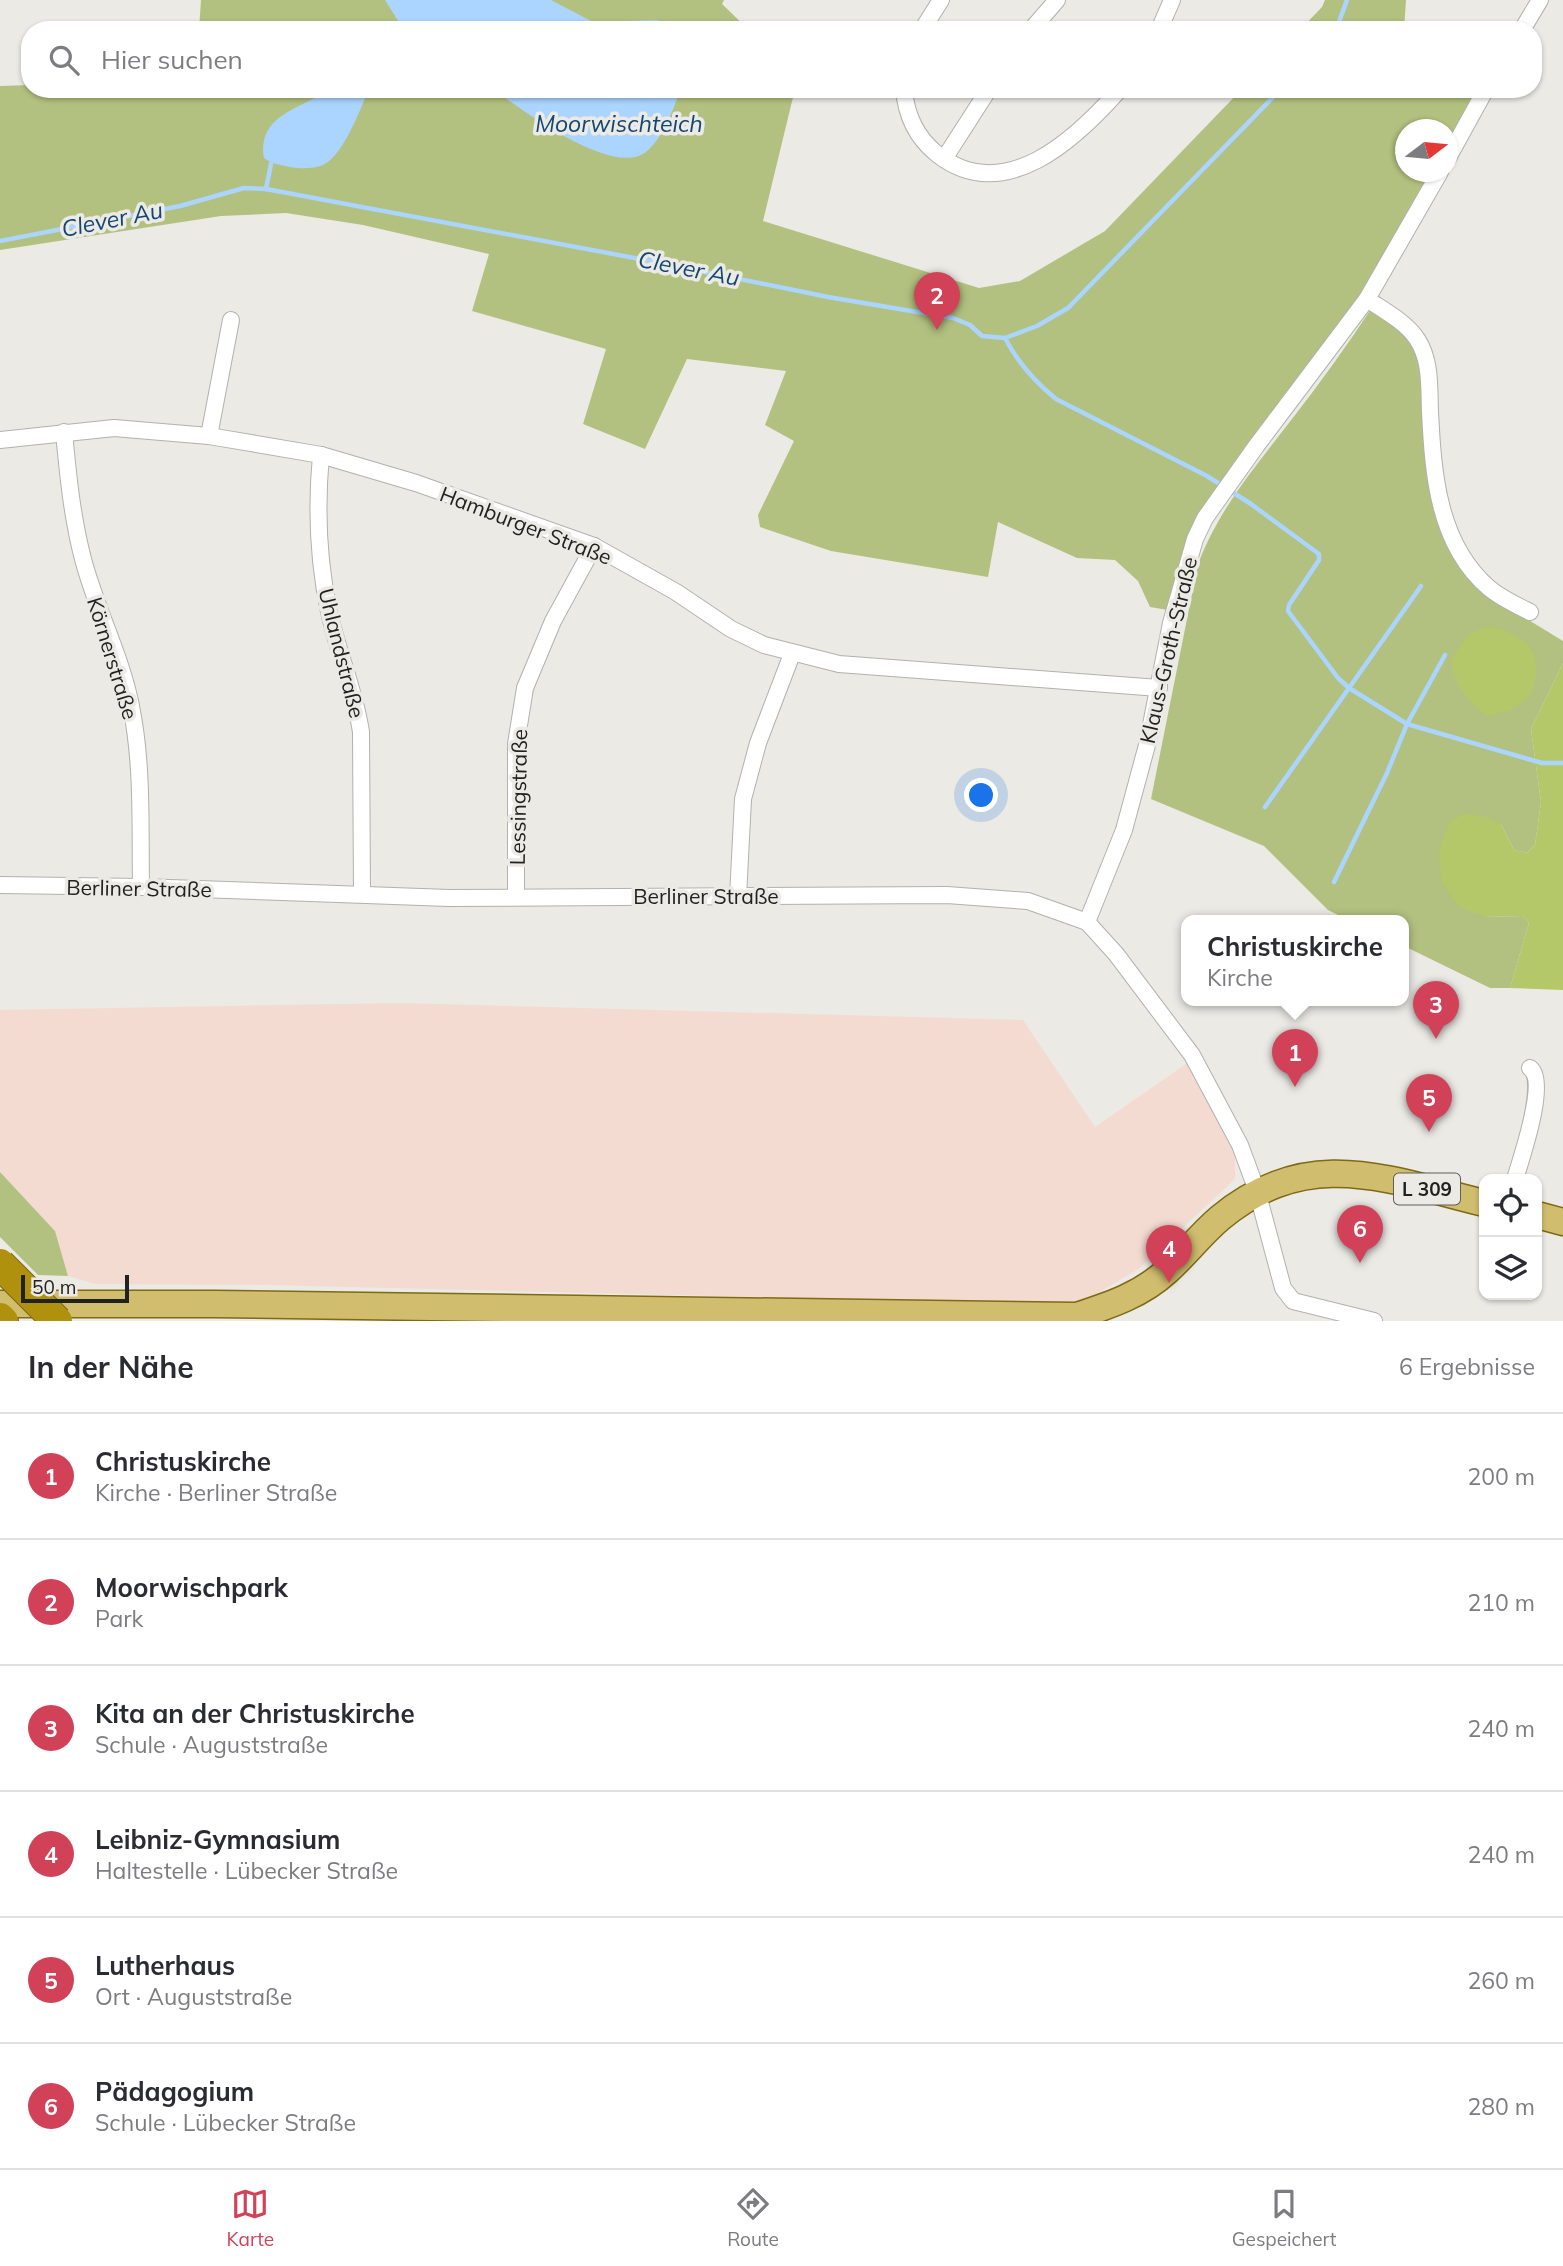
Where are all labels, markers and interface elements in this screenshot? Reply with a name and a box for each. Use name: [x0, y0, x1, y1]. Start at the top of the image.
search box: [21, 21, 1542, 98]
icon: search: [45, 41, 83, 79]
text: Hier suchen: [101, 43, 243, 76]
water label: Moorwischteich: [535, 109, 703, 138]
north arrow: [1395, 119, 1458, 182]
water label: Clever Au: [59, 195, 165, 243]
water label: Clever Au: [636, 244, 742, 292]
pin: 2: [914, 272, 960, 330]
street label: Hamburger Straße: [436, 480, 616, 570]
street label: Klaus-Groth-Straße: [1134, 554, 1202, 746]
street label: Uhlandstraße: [313, 585, 371, 721]
street label: Körnerstraße: [82, 594, 144, 722]
street label: Lessingstraße: [504, 729, 532, 865]
your location: [964, 778, 998, 812]
street label: Berliner Straße: [66, 874, 212, 902]
street label: Berliner Straße: [633, 883, 779, 909]
popup: [1181, 915, 1409, 1006]
text: Christuskirche: [1207, 930, 1383, 963]
text: Kirche: [1207, 963, 1273, 992]
pin: 3: [1413, 981, 1459, 1039]
pin: 1: [1272, 1029, 1318, 1087]
pin: 5: [1406, 1074, 1452, 1132]
road number: L 309: [1394, 1174, 1460, 1204]
map controls: [1479, 1174, 1542, 1300]
button: locate: [1479, 1174, 1542, 1237]
pin: 6: [1337, 1205, 1383, 1263]
pin: 4: [1146, 1225, 1192, 1283]
button: layers: [1479, 1237, 1542, 1300]
scale bar: [21, 1272, 130, 1304]
text: 50 m: [32, 1275, 76, 1299]
text: In der Nähe: [28, 1348, 194, 1386]
text: 6 Ergebnisse: [1399, 1352, 1535, 1381]
text: Christuskirche: [95, 1445, 271, 1478]
text: 1: [44, 1462, 58, 1491]
text: 200 m: [1467, 1462, 1535, 1491]
text: Kirche · Berliner Straße: [95, 1478, 337, 1507]
text: Moorwischpark: [95, 1571, 288, 1604]
text: 2: [44, 1588, 58, 1617]
text: 210 m: [1467, 1588, 1535, 1617]
text: Park: [95, 1604, 143, 1633]
text: Kita an der Christuskirche: [95, 1697, 415, 1730]
text: 3: [44, 1714, 58, 1743]
text: 240 m: [1467, 1714, 1535, 1743]
text: Schule · Auguststraße: [95, 1730, 328, 1759]
text: Leibniz-Gymnasium: [95, 1823, 340, 1856]
text: 4: [44, 1840, 58, 1869]
text: 240 m: [1467, 1840, 1535, 1869]
text: Haltestelle · Lübecker Straße: [95, 1856, 398, 1885]
text: Lutherhaus: [95, 1949, 235, 1982]
text: 5: [44, 1966, 58, 1995]
text: 260 m: [1467, 1966, 1535, 1995]
text: Ort · Auguststraße: [95, 1982, 292, 2011]
text: Pädagogium: [95, 2075, 254, 2108]
text: 6: [44, 2092, 58, 2121]
text: 280 m: [1467, 2092, 1535, 2121]
text: Schule · Lübecker Straße: [95, 2108, 356, 2137]
tab: Karte: [226, 2185, 274, 2251]
tab: Route: [727, 2185, 779, 2251]
tab: Gespeichert: [1232, 2185, 1337, 2251]

